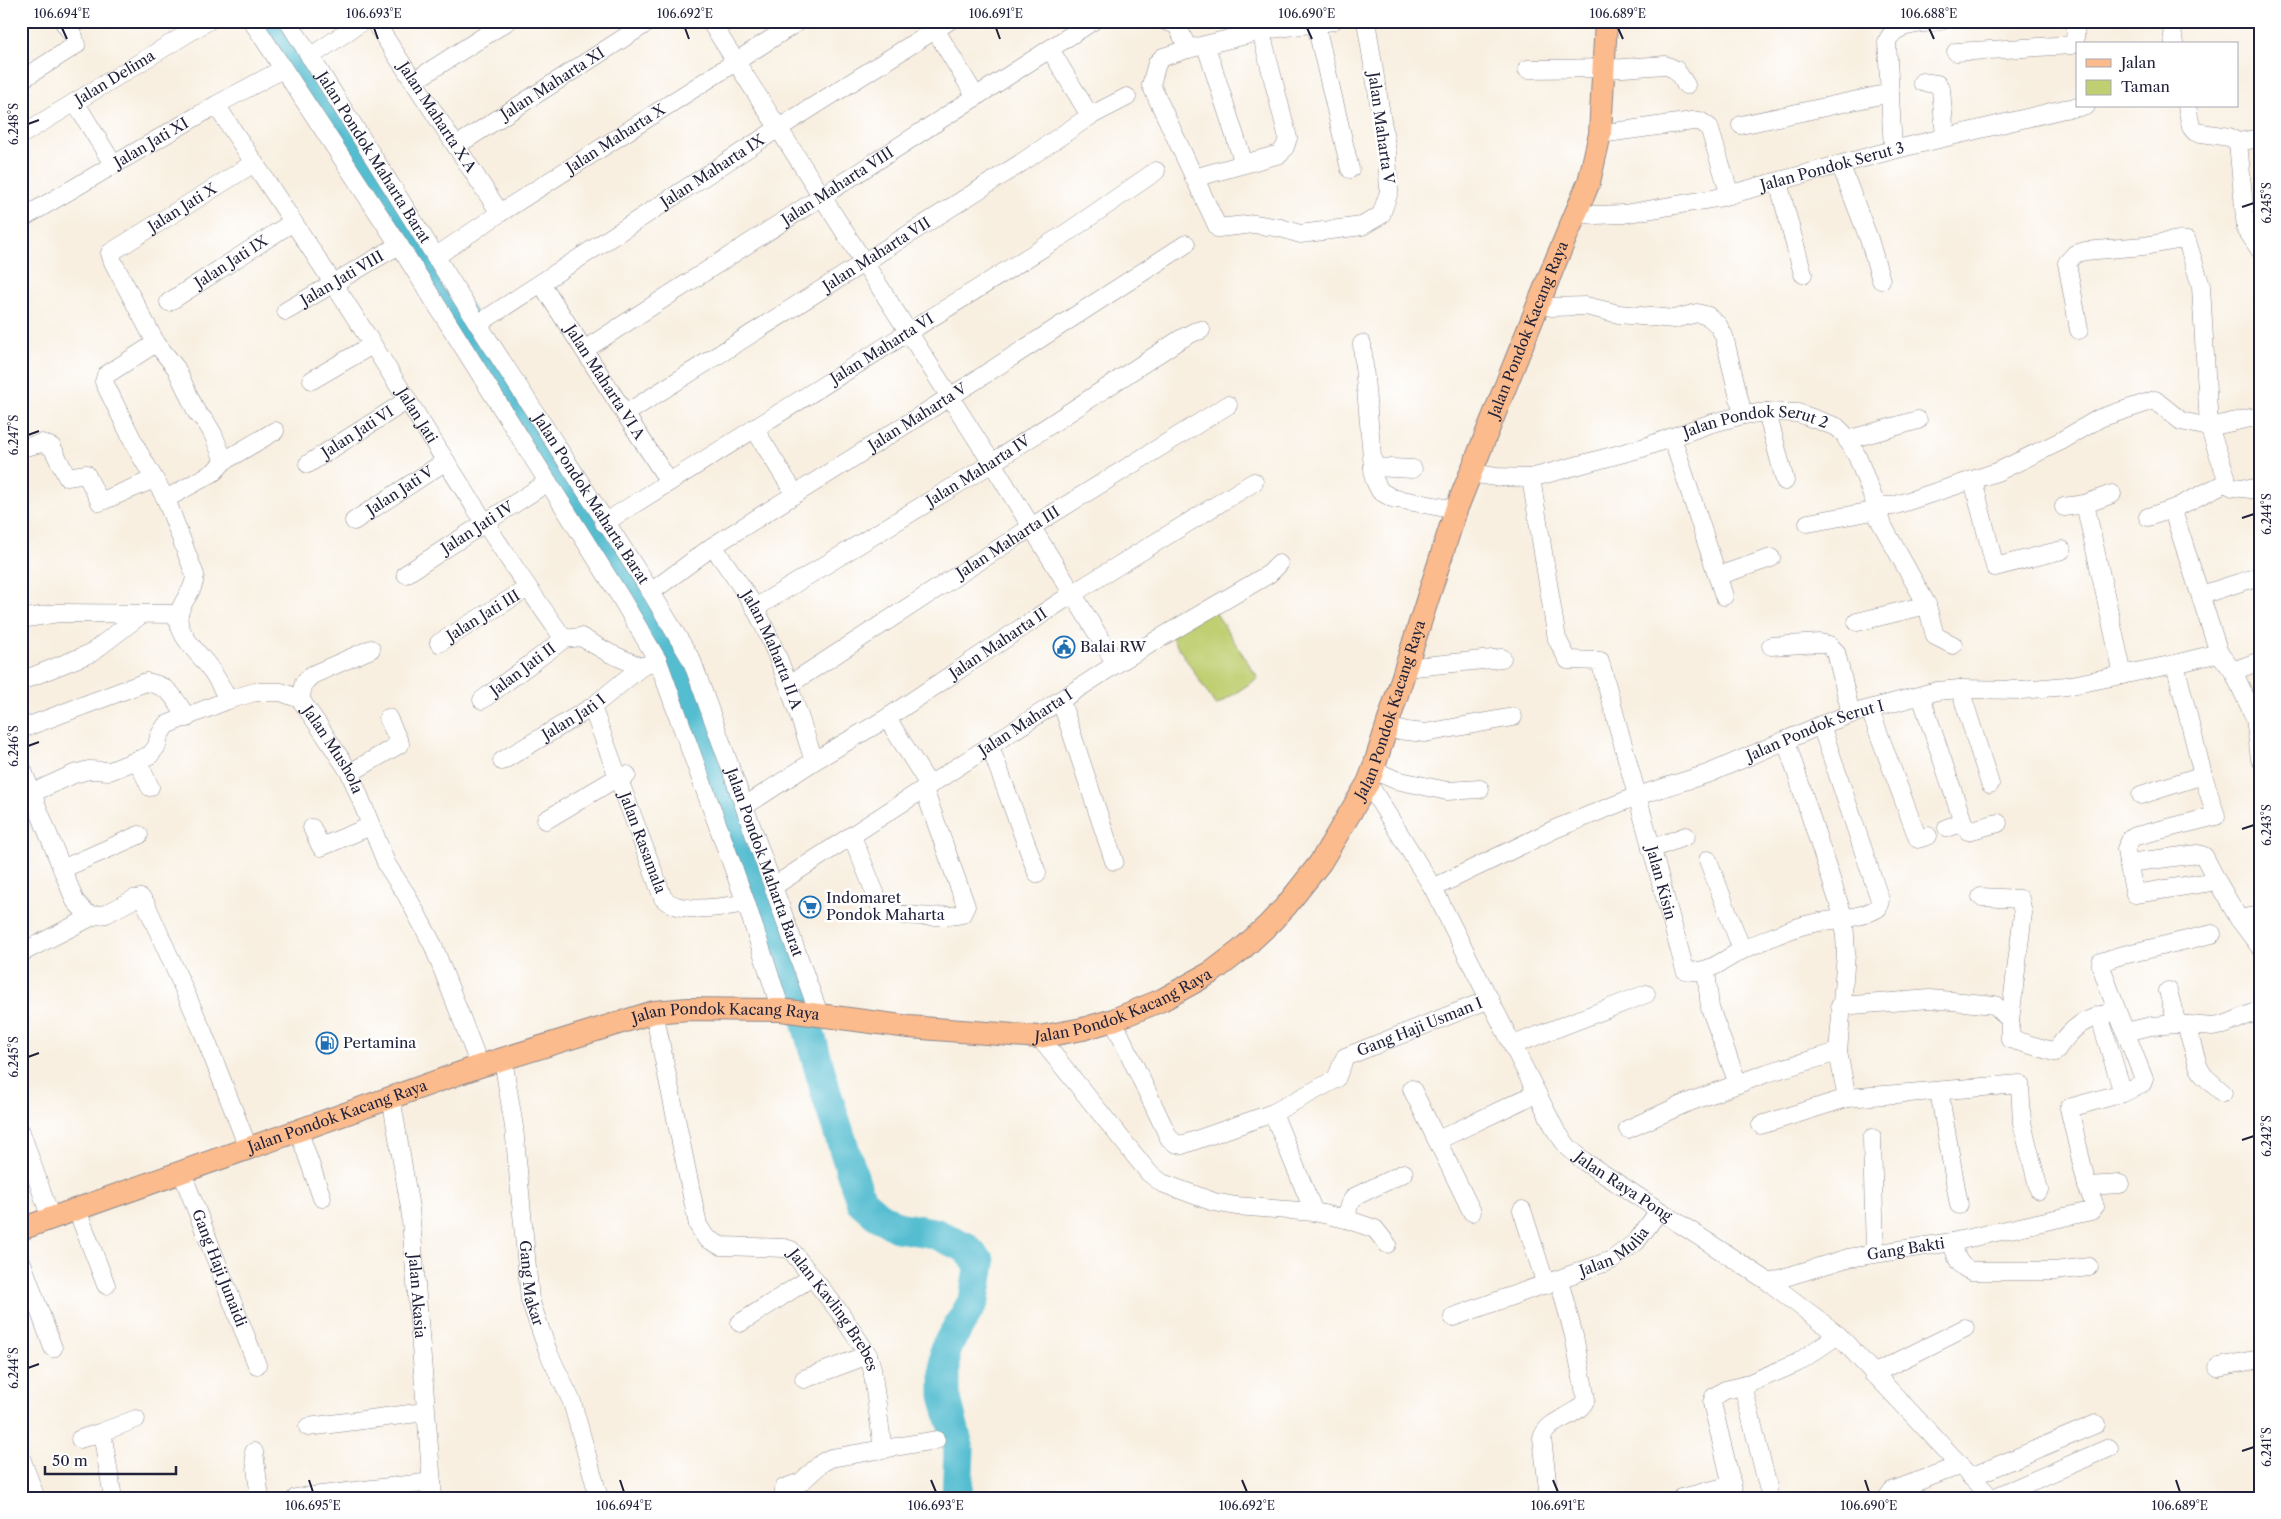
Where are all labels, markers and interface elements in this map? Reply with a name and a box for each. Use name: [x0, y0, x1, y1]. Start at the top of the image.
text: 106.694°E: [34, 6, 90, 21]
text: 106.693°E: [346, 6, 402, 21]
text: 106.692°E: [657, 6, 713, 21]
text: 106.691°E: [969, 6, 1023, 21]
text: 106.690°E: [1279, 6, 1335, 21]
text: 106.689°E: [1590, 6, 1646, 21]
text: 106.688°E: [1901, 6, 1957, 21]
legend: [2076, 42, 2238, 108]
street label: Jalan Maharta XI: [495, 43, 608, 125]
street label: Jalan Delima: [69, 46, 158, 110]
text: Jalan: [2119, 53, 2156, 72]
street label: Jalan Maharta X A: [393, 56, 481, 176]
street label: Jalan Pondok Maharta Barat: [312, 66, 435, 247]
street label: Jalan Maharta V: [1364, 69, 1399, 186]
text: Taman: [2121, 77, 2171, 96]
street label: Jalan Maharta X: [561, 99, 669, 178]
text: 6.248°S: [6, 103, 21, 145]
street label: Jalan Jati XI: [109, 113, 192, 172]
street label: Jalan Maharta IX: [655, 130, 768, 212]
street label: Jalan Pondok Serut 3: [1756, 138, 1906, 195]
street label: Jalan Maharta VIII: [776, 142, 897, 230]
street label: Jalan Jati X: [143, 179, 220, 237]
text: 6.245°S: [2259, 182, 2274, 224]
street label: Jalan Maharta VII: [817, 213, 934, 296]
street label: Jalan Jati IX: [189, 231, 271, 293]
street label: Jalan Pondok Kacang Raya: [1483, 238, 1572, 422]
street label: Jalan Jati VIII: [295, 246, 387, 310]
street label: Jalan Maharta VI: [825, 309, 937, 389]
street label: Jalan Maharta VI A: [560, 319, 650, 444]
street label: Jalan Maharta V: [863, 378, 971, 456]
street label: Jalan Jati: [392, 382, 442, 447]
street label: Jalan Jati VI: [316, 402, 397, 463]
street label: Jalan Pondok Serut 2: [1679, 402, 1831, 442]
street label: Jalan Pondok Maharta Barat: [528, 408, 654, 588]
text: 6.247°S: [6, 414, 21, 456]
street label: Jalan Maharta IV: [921, 430, 1034, 511]
street label: Jalan Jati V: [361, 461, 438, 520]
text: 6.244°S: [2259, 493, 2274, 535]
street label: Jalan Jati IV: [436, 496, 518, 559]
street label: Jalan Maharta III: [951, 502, 1063, 584]
street label: Jalan Jati III: [441, 585, 523, 646]
street label: Jalan Maharta II A: [736, 585, 807, 713]
street label: Jalan Maharta II: [944, 603, 1050, 684]
street label: Jalan Pondok Kacang Raya: [1349, 618, 1429, 805]
public building icon: Balai RW: [1052, 635, 1076, 659]
place label: Balai RW: [1080, 637, 1147, 656]
street label: Jalan Jati II: [484, 639, 559, 701]
street label: Jalan Maharta I: [973, 685, 1076, 761]
street label: Jalan Jati I: [537, 690, 609, 745]
street label: Jalan Pondok Serut I: [1742, 696, 1886, 766]
street label: Jalan Mushola: [297, 700, 367, 796]
text: 6.246°S: [6, 725, 21, 767]
street label: Jalan Pondok Maharta Barat: [722, 763, 808, 960]
street label: Jalan Rasamala: [615, 788, 670, 896]
text: 6.243°S: [2259, 804, 2274, 846]
street label: Jalan Kisin: [1642, 842, 1681, 922]
place label: Indomaret Pondok Maharta: [826, 888, 945, 924]
supermarket icon: Indomaret Pondok Maharta: [798, 895, 822, 919]
street label: Jalan Pondok Kacang Raya: [1032, 964, 1215, 1046]
street label: Gang Haji Usman I: [1354, 993, 1485, 1060]
street label: Jalan Pondok Kacang Raya: [627, 999, 821, 1028]
fuel station icon: Pertamina: [315, 1031, 339, 1055]
place label: Pertamina: [343, 1033, 416, 1052]
text: 6.245°S: [6, 1036, 21, 1078]
street label: Jalan Pondok Kacang Raya: [243, 1076, 430, 1157]
text: 6.242°S: [2259, 1115, 2274, 1157]
street label: Jalan Raya Pong: [1569, 1146, 1676, 1225]
street label: Gang Haji Junaidi: [188, 1206, 251, 1330]
street label: Jalan Mulia: [1575, 1223, 1653, 1281]
street label: Gang Bakti: [1866, 1233, 1946, 1264]
street label: Gang Makar: [516, 1239, 549, 1329]
street label: Jalan Kavling Brebes: [783, 1243, 882, 1373]
street label: Jalan Akasia: [405, 1251, 430, 1339]
text: 6.244°S: [6, 1347, 21, 1389]
text: 6.241°S: [2259, 1427, 2274, 1467]
scale bar: [45, 1444, 176, 1476]
text: 50 m: [52, 1451, 88, 1470]
text: 106.695°E: [285, 1498, 341, 1513]
text: 106.694°E: [596, 1498, 652, 1513]
text: 106.693°E: [908, 1498, 964, 1513]
text: 106.692°E: [1219, 1498, 1275, 1513]
text: 106.691°E: [1531, 1498, 1585, 1513]
text: 106.690°E: [1841, 1498, 1897, 1513]
text: 106.689°E: [2152, 1498, 2208, 1513]

